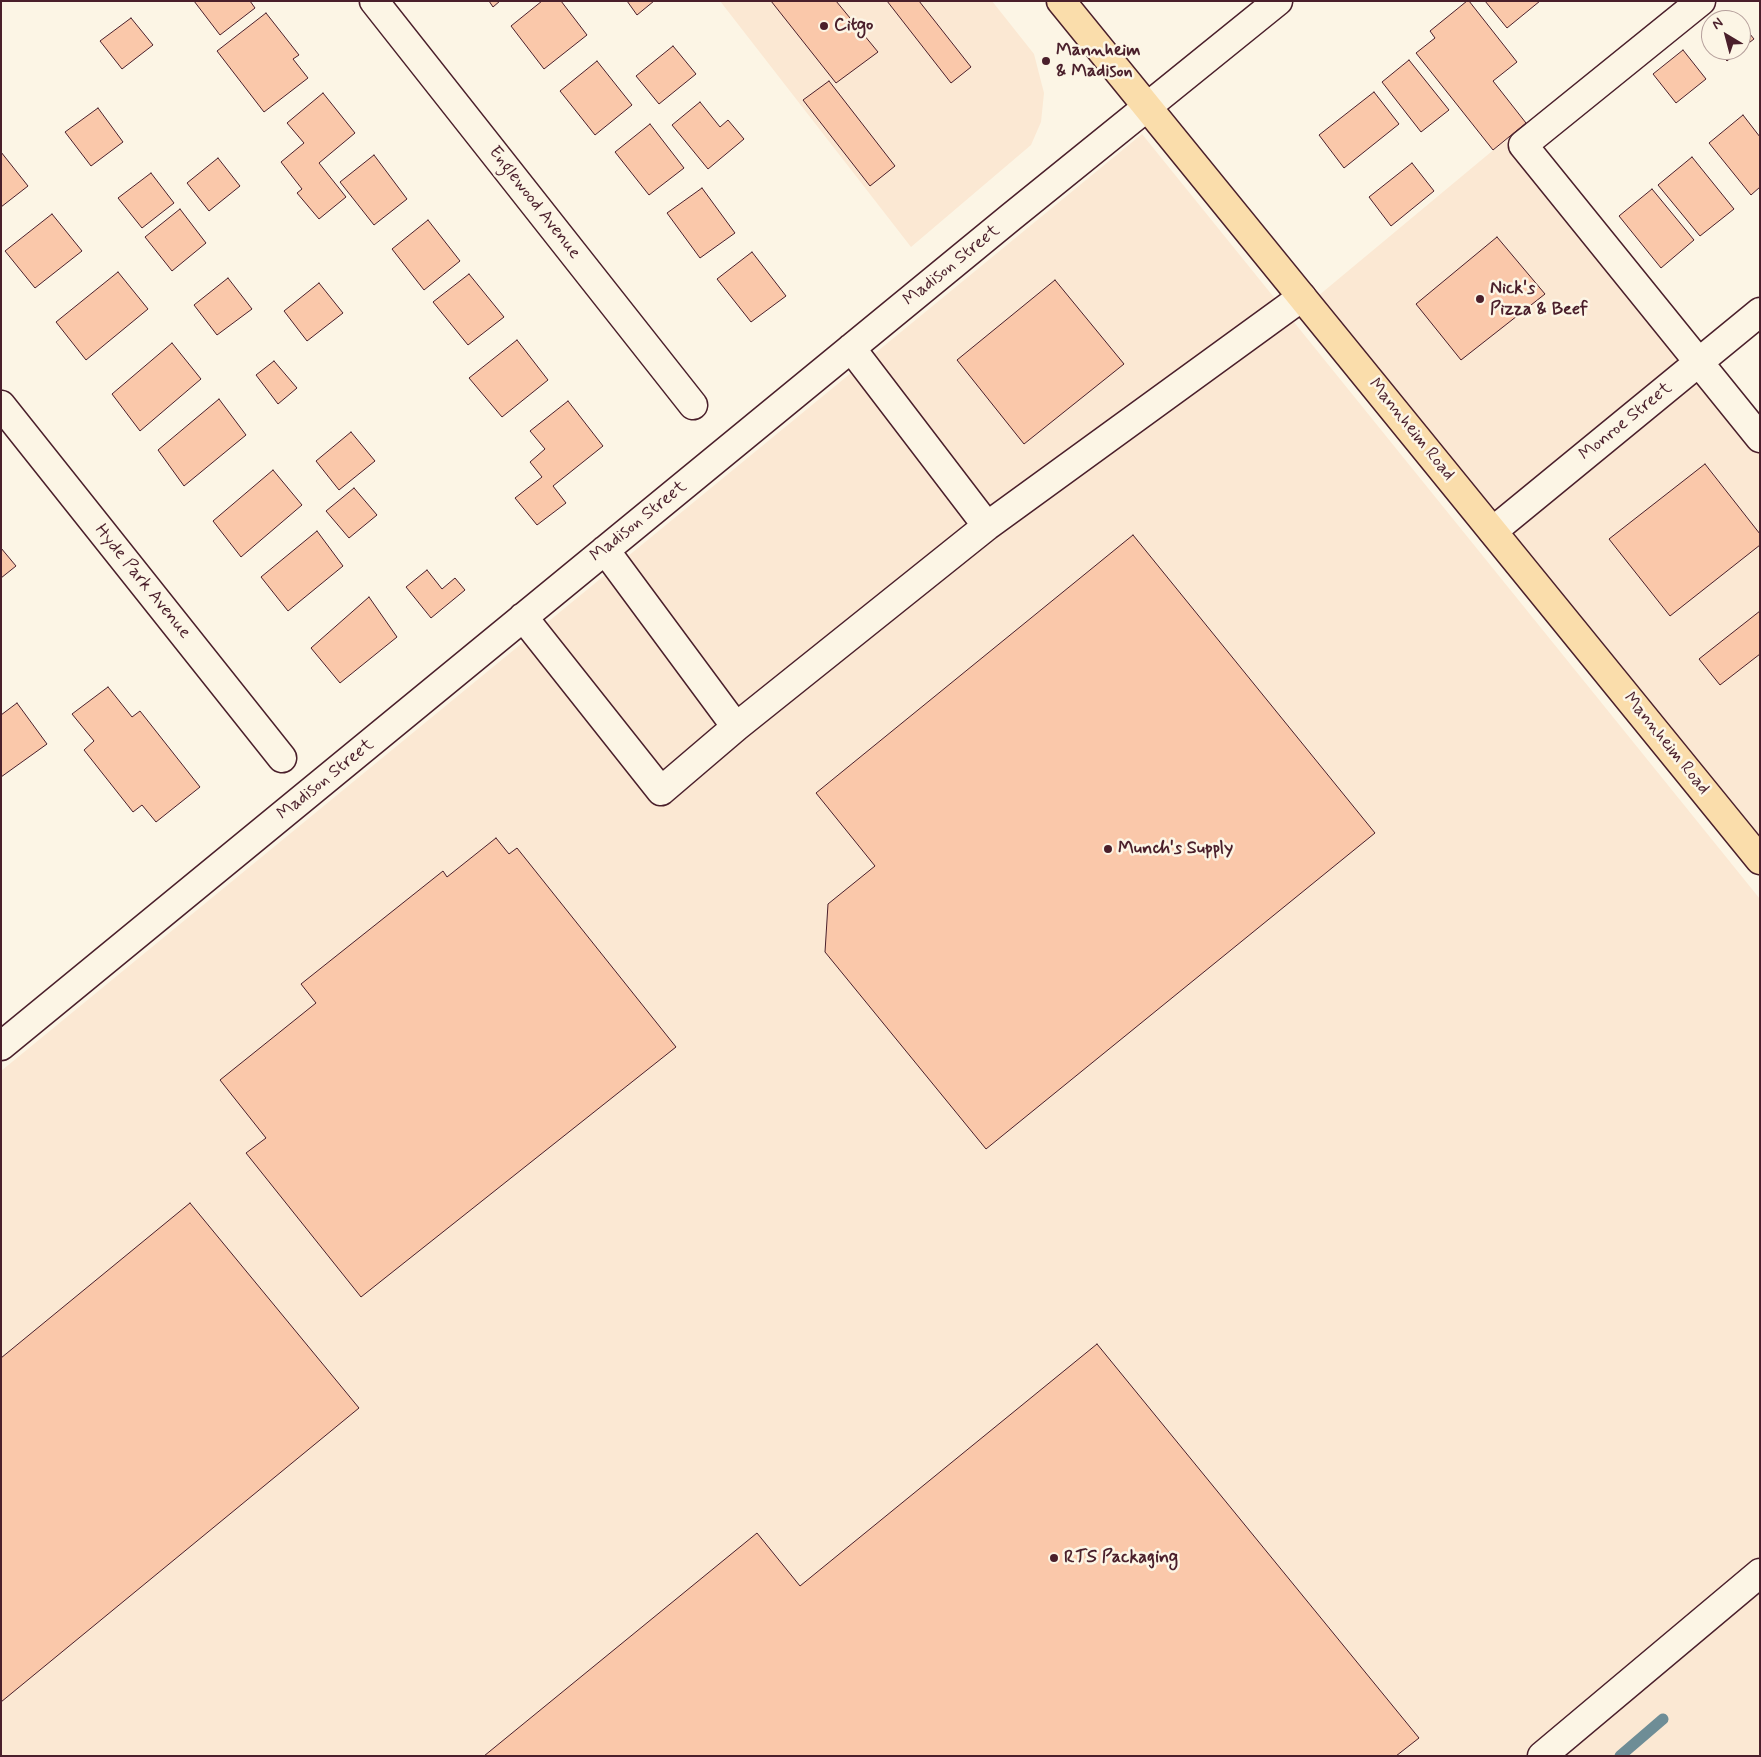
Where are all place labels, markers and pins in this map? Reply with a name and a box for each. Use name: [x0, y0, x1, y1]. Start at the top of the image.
place label: Citgo: [834, 15, 873, 37]
marker: Citgo: [818, 20, 830, 32]
place label: Mannheim & Madison: [1056, 40, 1140, 82]
marker: Mannheim & Madison: [1040, 55, 1052, 67]
place label: Nick's Pizza & Beef: [1490, 278, 1588, 320]
marker: Nick's Pizza & Beef: [1474, 293, 1486, 305]
place label: Munch's Supply: [1118, 838, 1233, 860]
marker: Munch's Supply: [1102, 843, 1114, 855]
place label: RTS Packaging: [1064, 1547, 1178, 1569]
marker: RTS Packaging: [1048, 1552, 1060, 1564]

